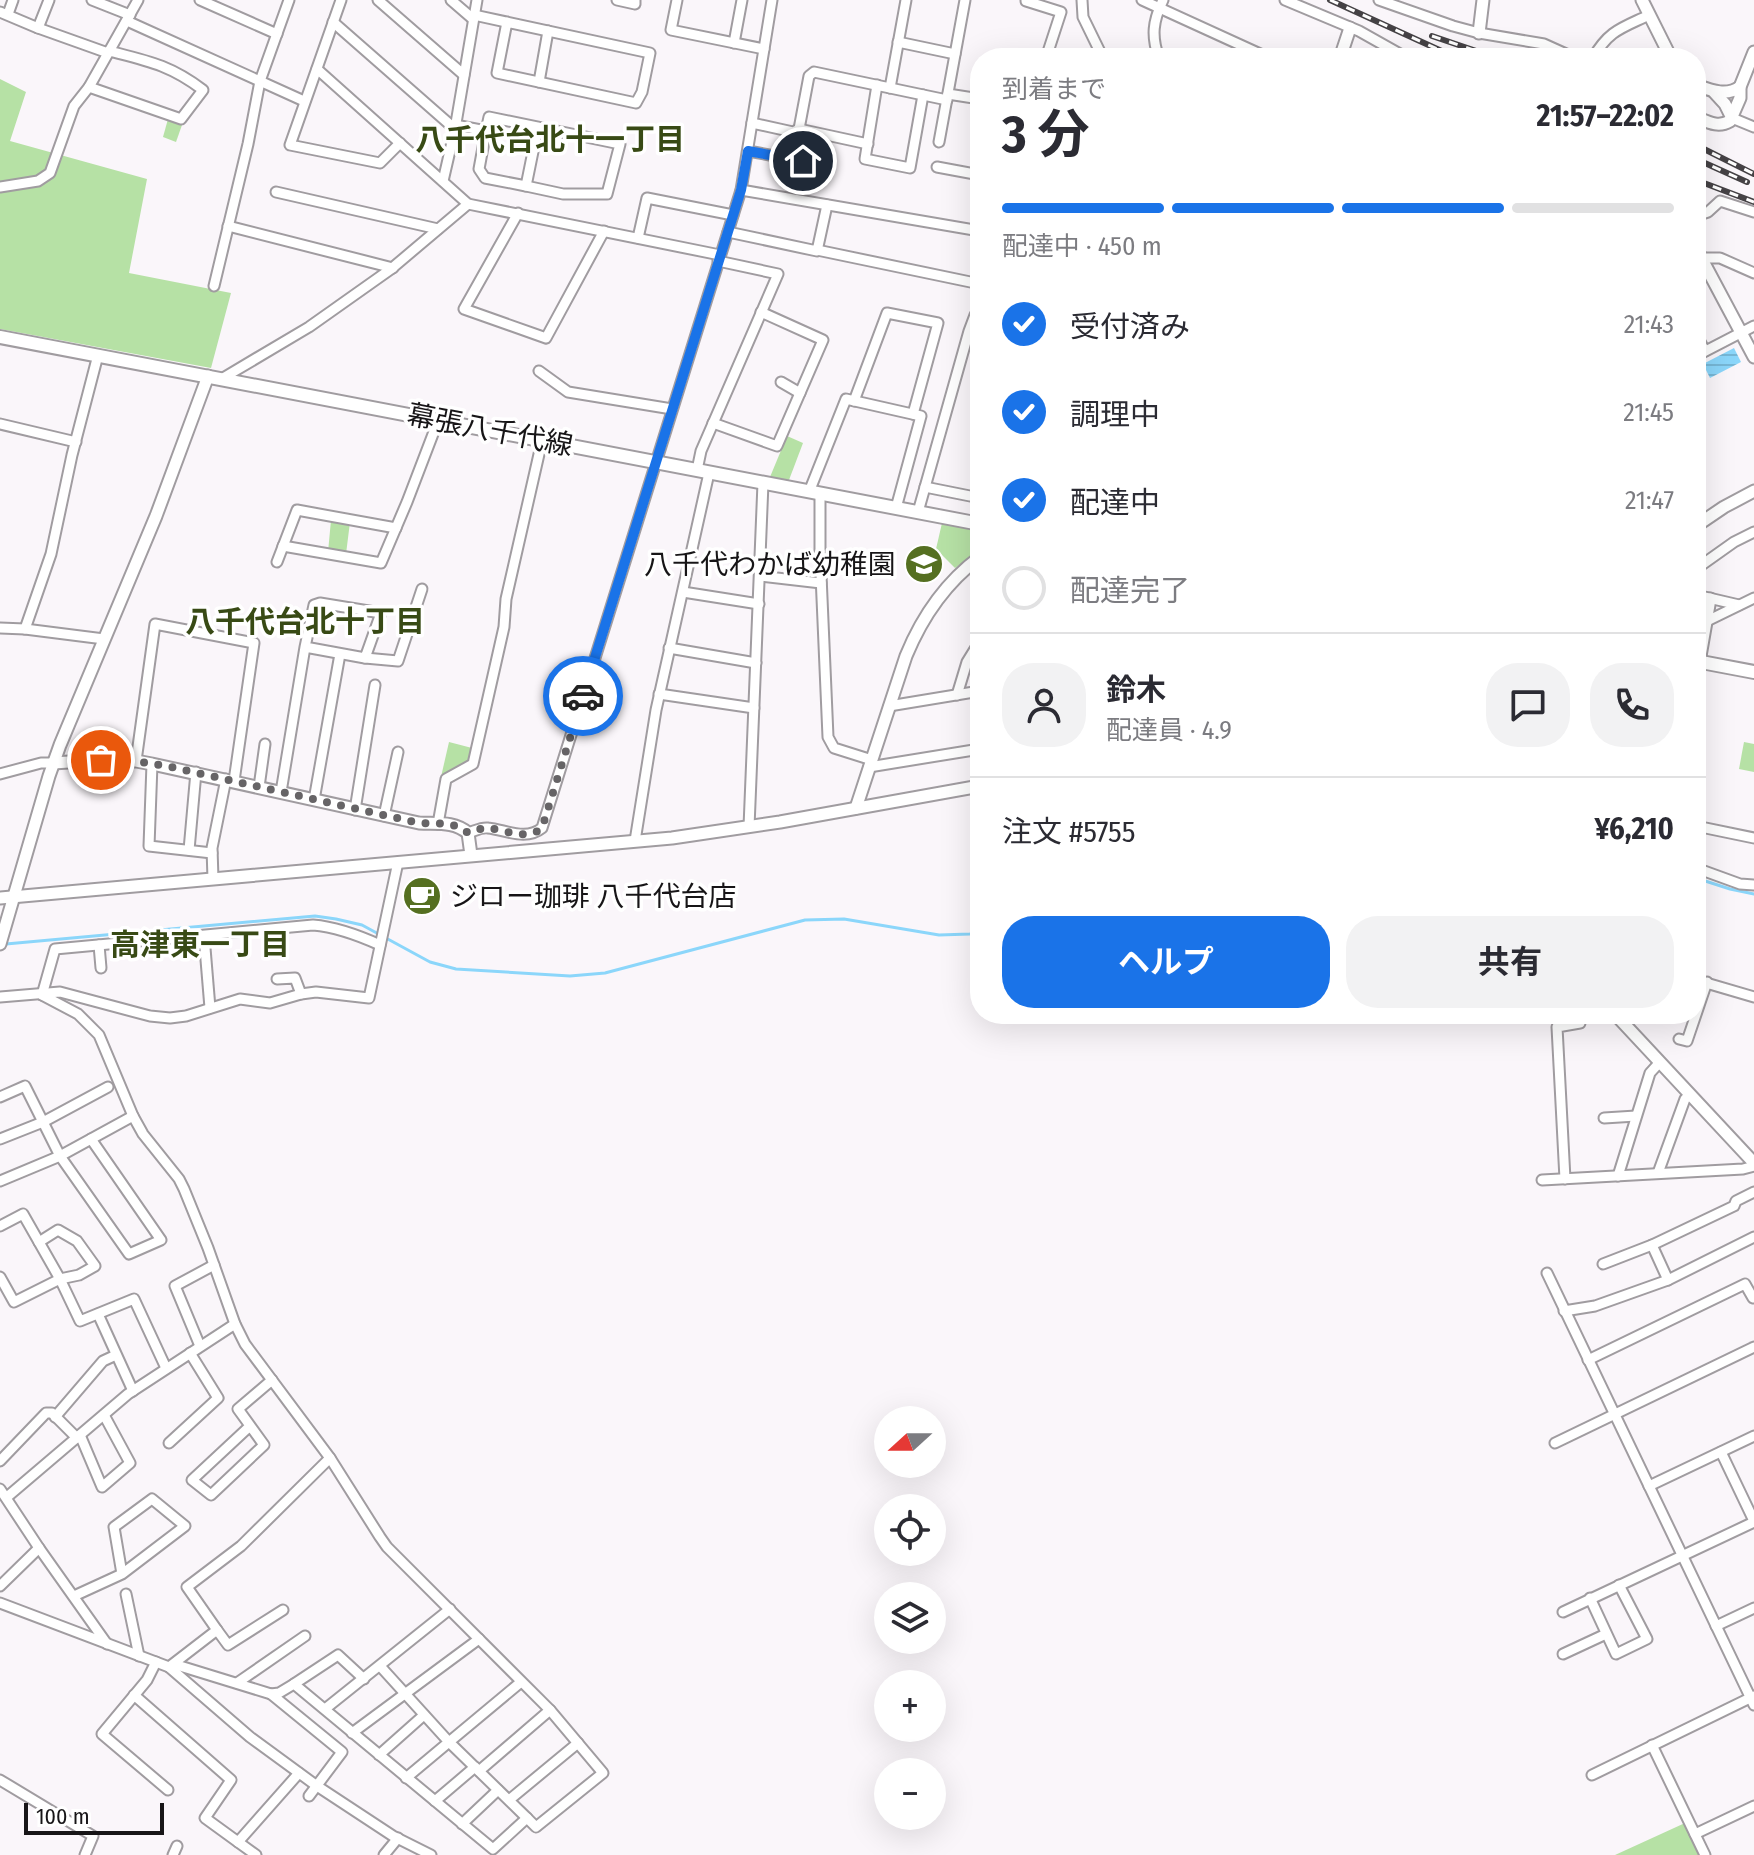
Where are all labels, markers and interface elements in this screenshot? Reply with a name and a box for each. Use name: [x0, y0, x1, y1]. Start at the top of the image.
text: 到着まで: [1002, 74, 1106, 105]
text: 21:57–22:02: [1537, 98, 1674, 134]
text: 3 分: [1002, 103, 1089, 166]
district label: 八千代台北十一丁目: [415, 122, 685, 158]
pin: [769, 127, 837, 195]
icon: home: [781, 139, 825, 183]
text: 配達中 · 450 m: [1002, 231, 1162, 262]
icon: check: [1002, 302, 1046, 346]
text: 受付済み: [1070, 309, 1190, 345]
text: 21:43: [1624, 309, 1674, 340]
icon: check: [1002, 390, 1046, 434]
text: 調理中: [1070, 397, 1160, 433]
text: 21:45: [1623, 397, 1674, 428]
street label: 幕張八千代線: [404, 398, 576, 462]
icon: check: [1002, 478, 1046, 522]
text: 配達中: [1070, 485, 1160, 521]
text: 21:47: [1625, 485, 1674, 516]
school or university icon: 八千代わかば幼稚園: [903, 543, 945, 585]
place label: 八千代わかば幼稚園: [644, 548, 896, 581]
text: 配達完了: [1070, 573, 1190, 609]
district label: 八千代台北十丁目: [185, 604, 425, 640]
courier: [543, 656, 623, 736]
button: person: [1002, 663, 1086, 747]
button: chat: [1486, 663, 1570, 747]
button: phone: [1590, 663, 1674, 747]
text: 鈴木: [1106, 672, 1166, 708]
icon: car: [561, 674, 605, 718]
text: 配達員 · 4.9: [1106, 715, 1232, 746]
pin: [67, 726, 135, 794]
icon: bag: [79, 738, 123, 782]
text: ¥6,210: [1594, 811, 1674, 847]
text: 注文 #5755: [1002, 814, 1135, 850]
cafe icon: ジロー珈琲 八千代台店: [401, 875, 443, 917]
place label: ジロー珈琲 八千代台店: [450, 880, 737, 913]
button: ヘルプ: [1002, 916, 1330, 1008]
button: 共有: [1346, 916, 1674, 1008]
district label: 高津東一丁目: [110, 927, 290, 963]
north arrow: [874, 1406, 946, 1478]
map controls: [874, 1406, 946, 1830]
button: locate: [874, 1494, 946, 1566]
button: layers: [874, 1582, 946, 1654]
button: +: [874, 1670, 946, 1742]
button: −: [874, 1758, 946, 1830]
scale bar: [24, 1799, 164, 1835]
text: 100 m: [36, 1803, 90, 1830]

